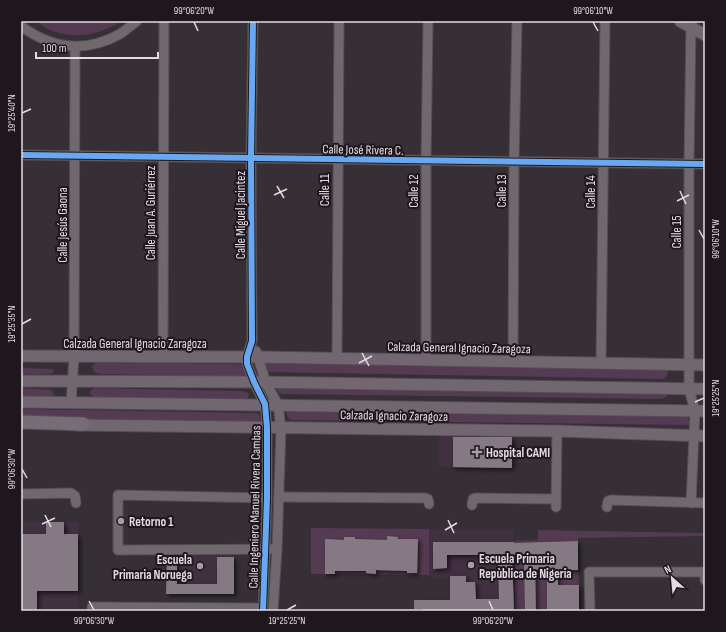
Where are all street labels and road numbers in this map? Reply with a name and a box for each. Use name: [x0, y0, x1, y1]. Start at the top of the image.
street label: Calle José Rivera C.: [322, 141, 404, 159]
street label: Calle Juan A. Guriérrez: [143, 165, 159, 260]
street label: Calle Miguel Jacintez: [233, 170, 249, 259]
street label: Calle 11: [317, 173, 333, 206]
street label: Calle 12: [406, 174, 422, 208]
street label: Calle 13: [494, 174, 510, 208]
street label: Calle 14: [583, 175, 599, 209]
street label: Calle Jesús Gaona: [55, 187, 71, 263]
street label: Calle 15: [669, 216, 685, 248]
street label: Calzada General Ignacio Zaragoza: [63, 336, 207, 352]
street label: Calzada General Ignacio Zaragoza: [387, 339, 531, 357]
street label: Calzada Ignacio Zaragoza: [340, 407, 448, 425]
street label: Calle Ingeniero Manuel Rivera Cambas: [246, 425, 264, 589]

